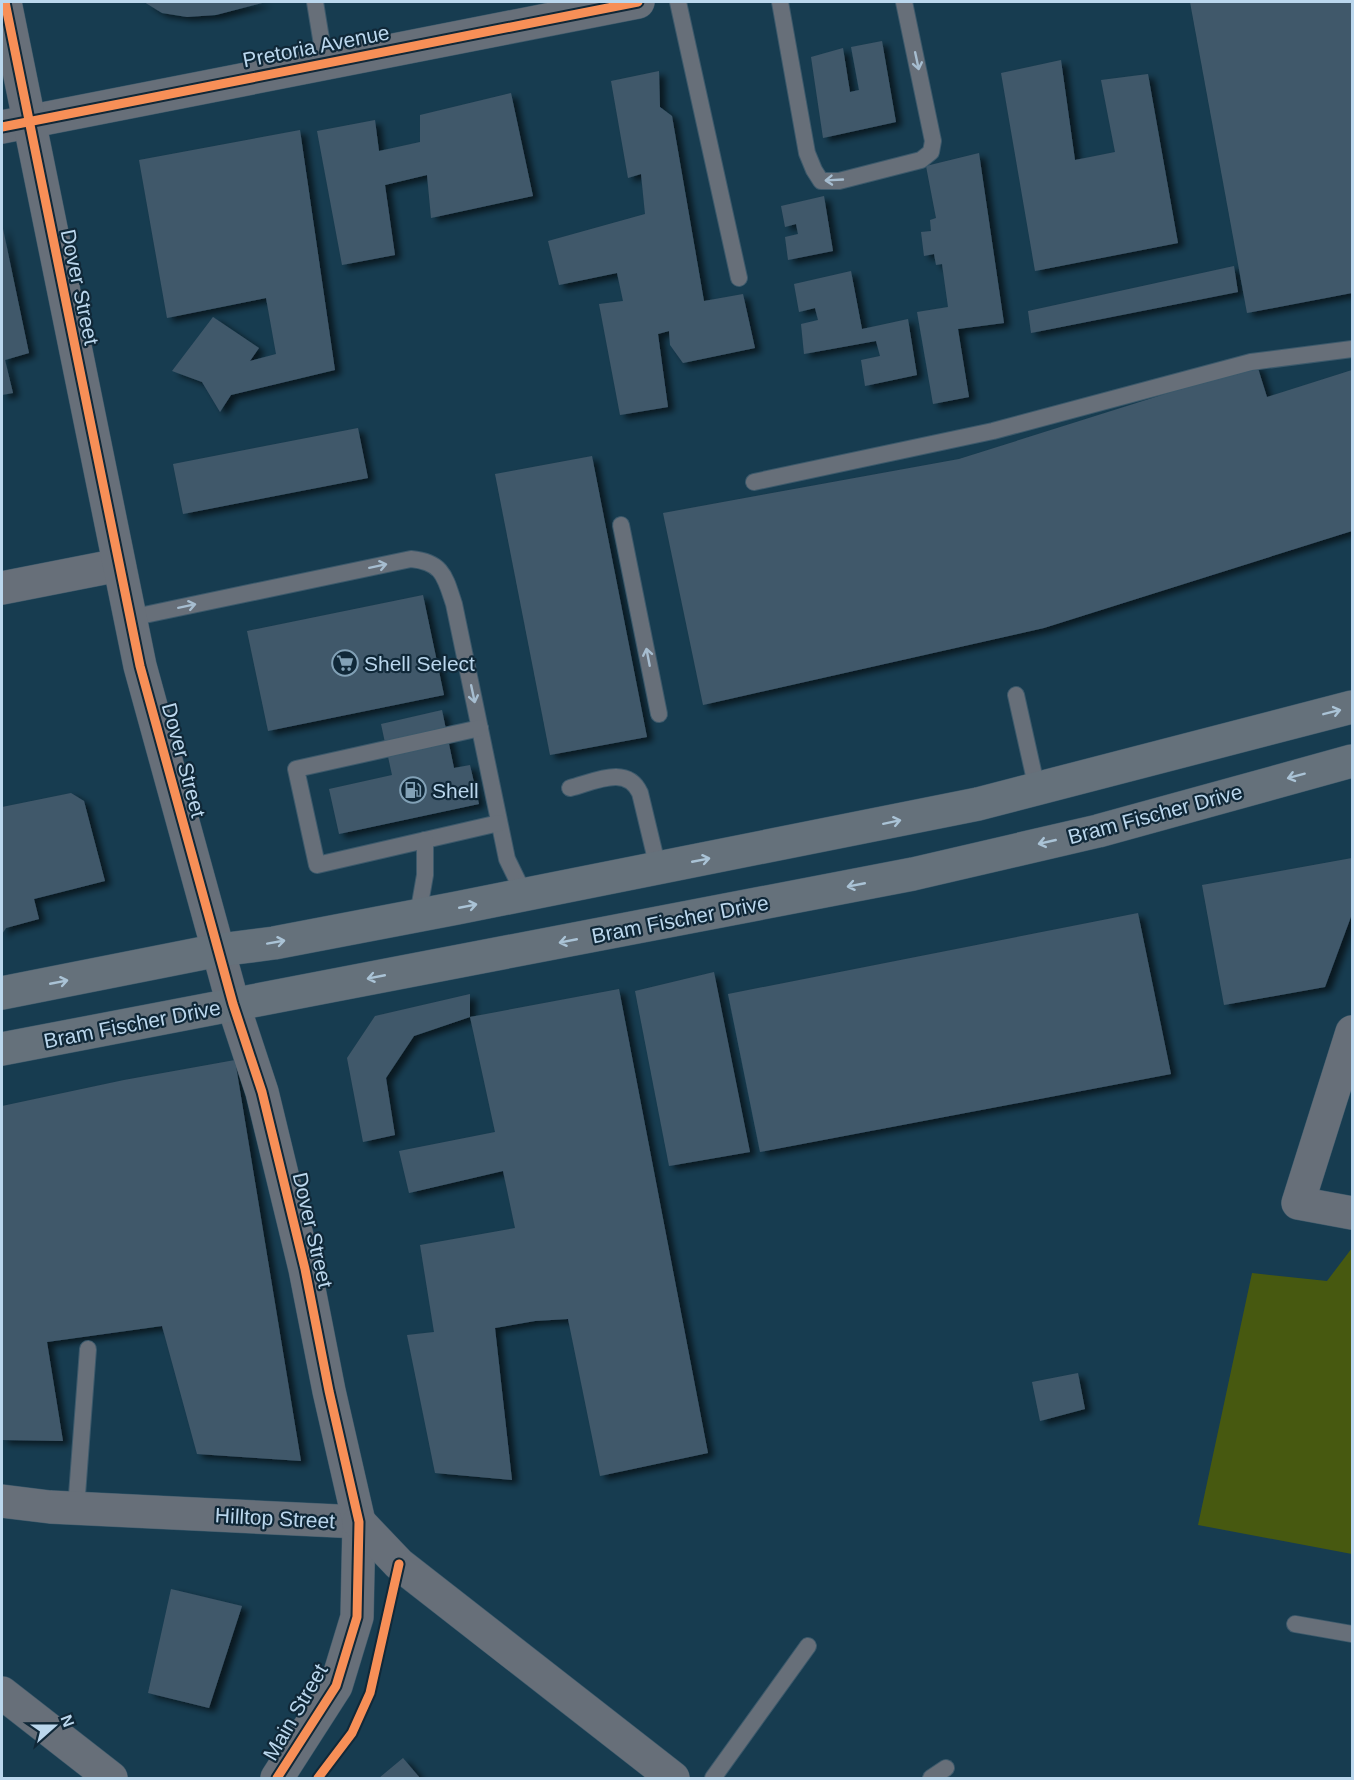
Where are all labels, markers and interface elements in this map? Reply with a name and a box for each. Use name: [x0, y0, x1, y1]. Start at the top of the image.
street label: Pretoria Avenue: [241, 20, 391, 72]
one-way arrow: [911, 52, 923, 71]
one-way arrow: [824, 175, 844, 186]
street label: Dover Street: [56, 227, 104, 347]
one-way arrow: [368, 559, 387, 571]
one-way arrow: [177, 600, 196, 611]
supermarket icon: Shell Select: [330, 648, 360, 678]
one-way arrow: [642, 648, 653, 667]
place label: Shell Select: [364, 652, 475, 675]
one-way arrow: [468, 683, 479, 703]
street label: Dover Street: [158, 700, 210, 820]
one-way arrow: [1322, 706, 1341, 718]
one-way arrow: [1287, 771, 1306, 783]
fuel station icon: Shell: [398, 775, 428, 805]
place label: Shell: [432, 779, 479, 802]
street label: Bram Fischer Drive: [1065, 780, 1245, 848]
one-way arrow: [882, 816, 901, 827]
one-way arrow: [1037, 837, 1056, 849]
one-way arrow: [690, 854, 710, 865]
one-way arrow: [847, 880, 867, 891]
street label: Bram Fischer Drive: [590, 891, 770, 947]
one-way arrow: [458, 900, 477, 911]
one-way arrow: [266, 936, 286, 947]
one-way arrow: [559, 936, 578, 947]
one-way arrow: [367, 972, 387, 983]
one-way arrow: [49, 976, 68, 987]
street label: Bram Fischer Drive: [42, 996, 222, 1052]
street label: Dover Street: [289, 1170, 337, 1290]
street label: Hilltop Street: [214, 1503, 336, 1533]
street label: Main Street: [258, 1660, 332, 1764]
north arrow: [24, 1696, 84, 1756]
text: N: [58, 1712, 78, 1729]

